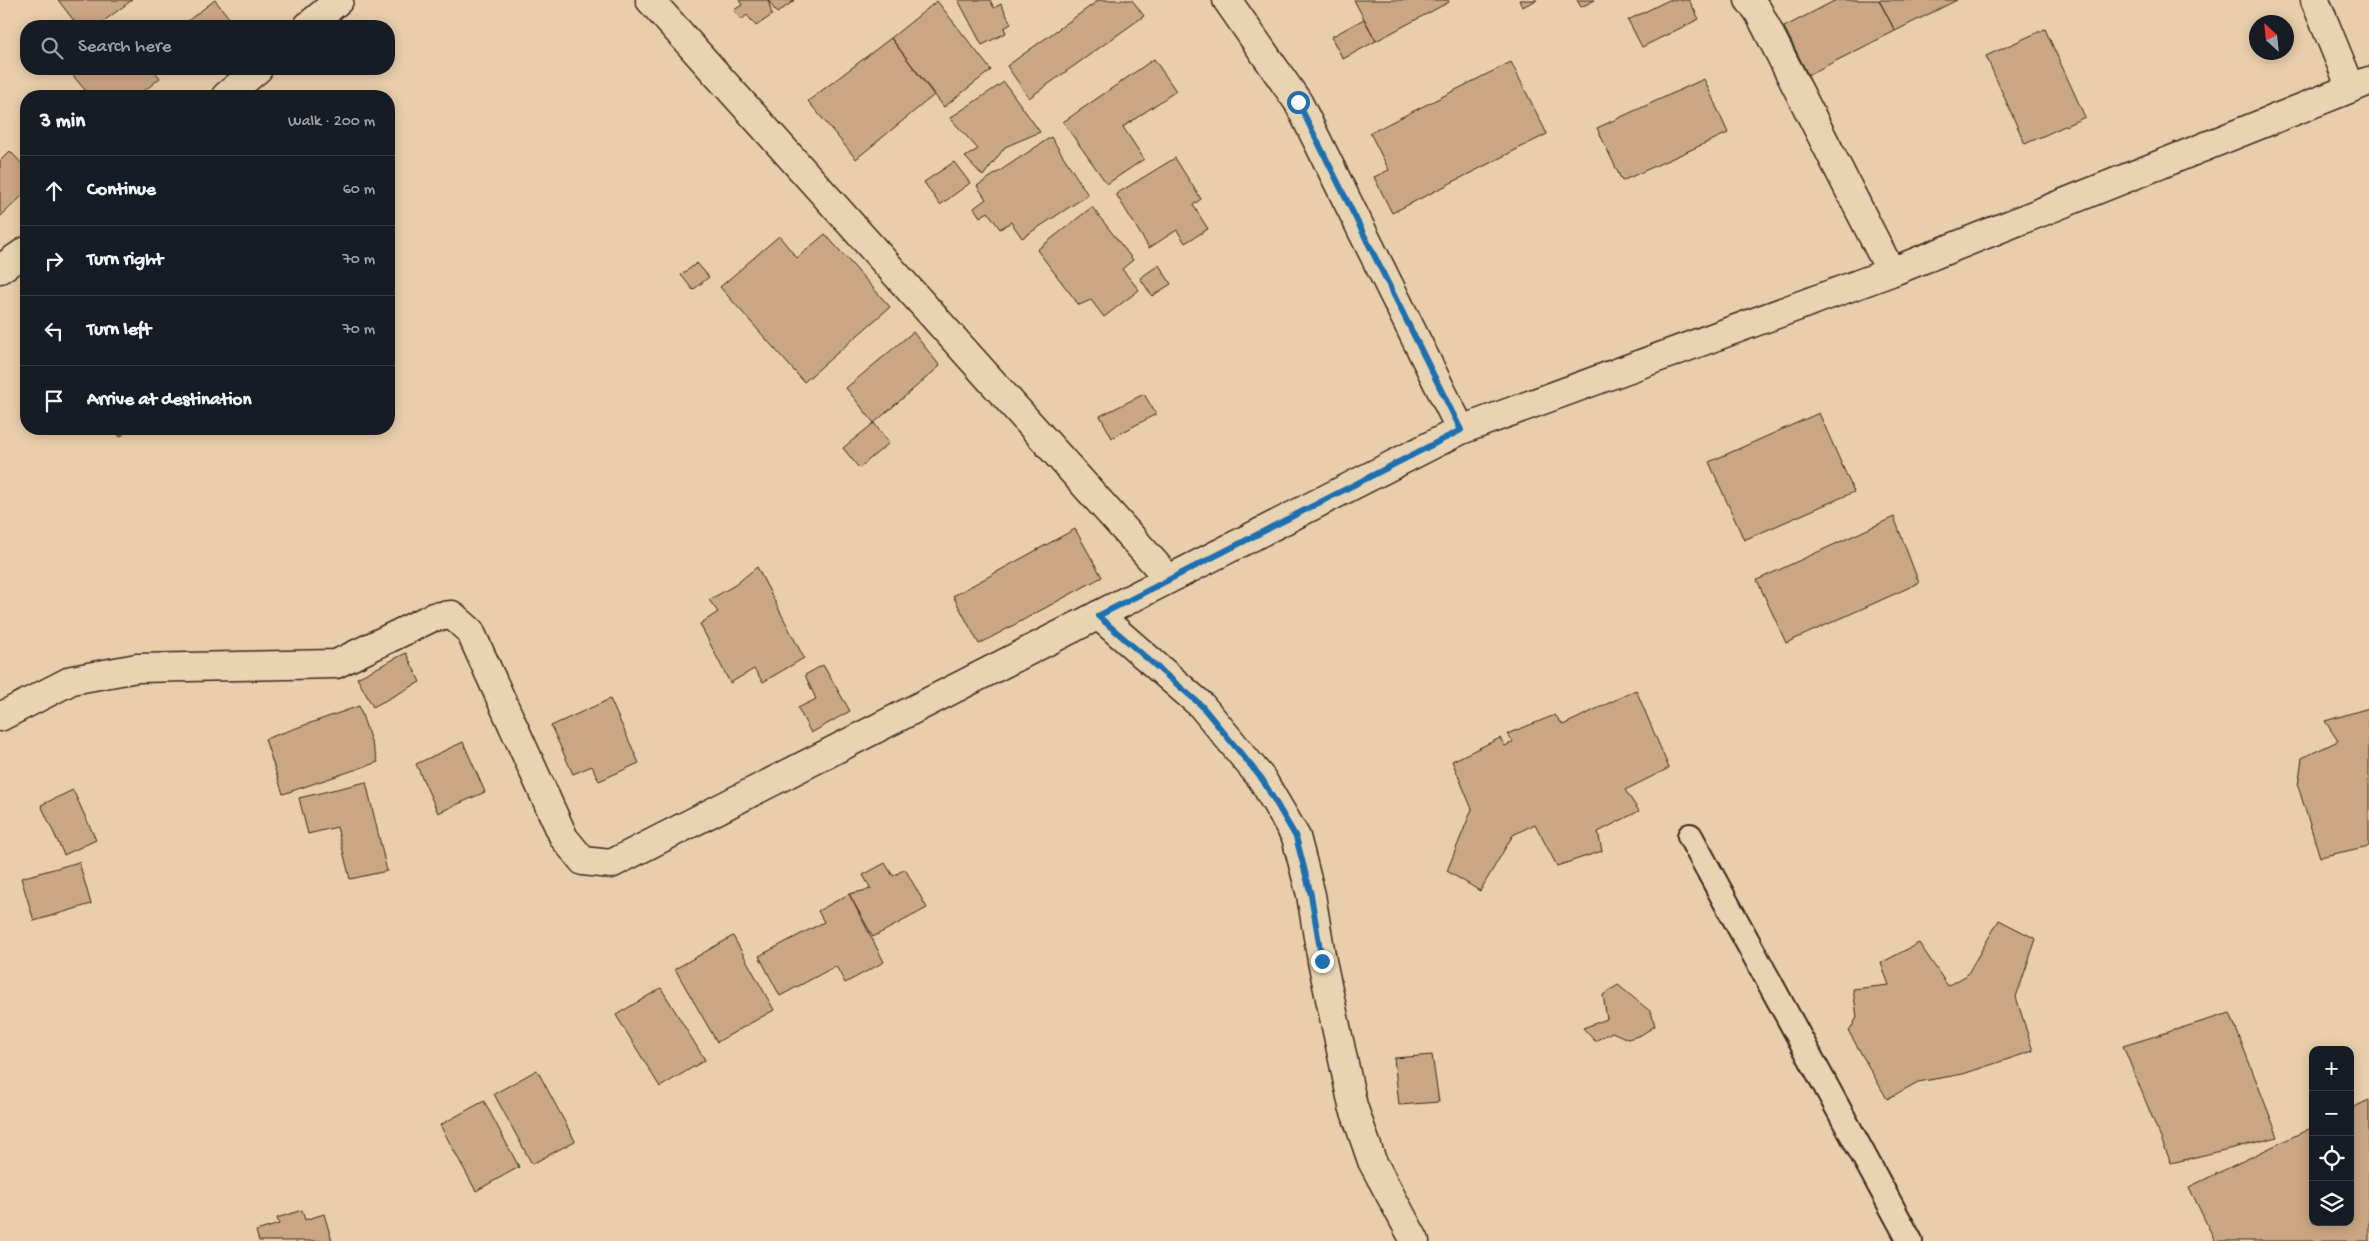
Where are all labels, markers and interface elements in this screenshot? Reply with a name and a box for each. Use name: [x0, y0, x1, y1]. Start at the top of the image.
north arrow: [2249, 15, 2294, 60]
search box: [20, 20, 395, 75]
icon: search: [38, 34, 66, 62]
text: Search here: [78, 36, 172, 59]
route start: [1287, 91, 1310, 114]
text: 3 min: [40, 110, 85, 135]
text: Walk · 200 m: [288, 113, 375, 132]
icon: ahead: [40, 177, 68, 205]
text: Continue: [87, 179, 156, 202]
text: 60 m: [343, 181, 375, 200]
icon: right: [40, 247, 68, 275]
text: Turn right: [87, 249, 163, 272]
text: 70 m: [342, 251, 375, 270]
icon: left: [40, 317, 68, 345]
text: Turn left: [87, 319, 151, 342]
text: 70 m: [342, 321, 375, 340]
icon: arrive: [40, 387, 68, 415]
text: Arrive at destination: [87, 389, 251, 412]
route end: [1311, 950, 1334, 973]
map controls: [2309, 1046, 2354, 1226]
button: +: [2309, 1046, 2354, 1091]
button: −: [2309, 1091, 2354, 1136]
button: locate: [2309, 1136, 2354, 1181]
button: layers: [2309, 1181, 2354, 1226]

